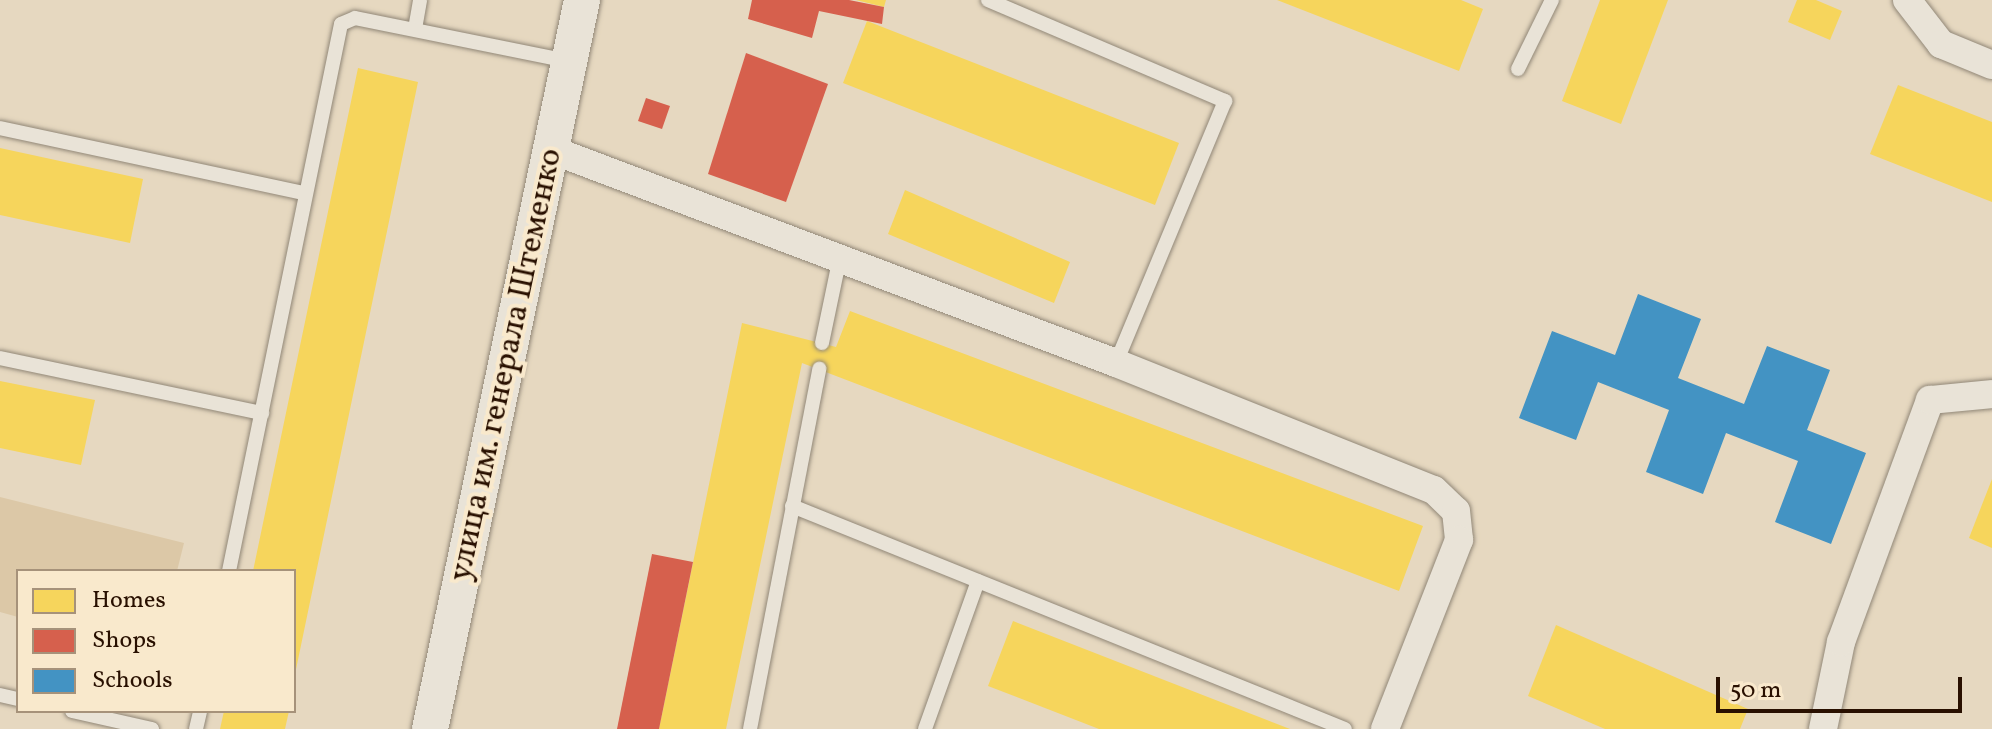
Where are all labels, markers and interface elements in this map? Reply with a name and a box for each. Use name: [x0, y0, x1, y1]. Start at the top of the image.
street label: улица им. генерала Штеменко: [442, 145, 572, 585]
legend: [16, 569, 296, 713]
text: Homes: [92, 584, 166, 618]
text: Shops: [92, 624, 156, 658]
scale bar: [1720, 661, 1966, 711]
text: Schools: [92, 664, 172, 698]
text: 50 m: [1730, 674, 1782, 708]

